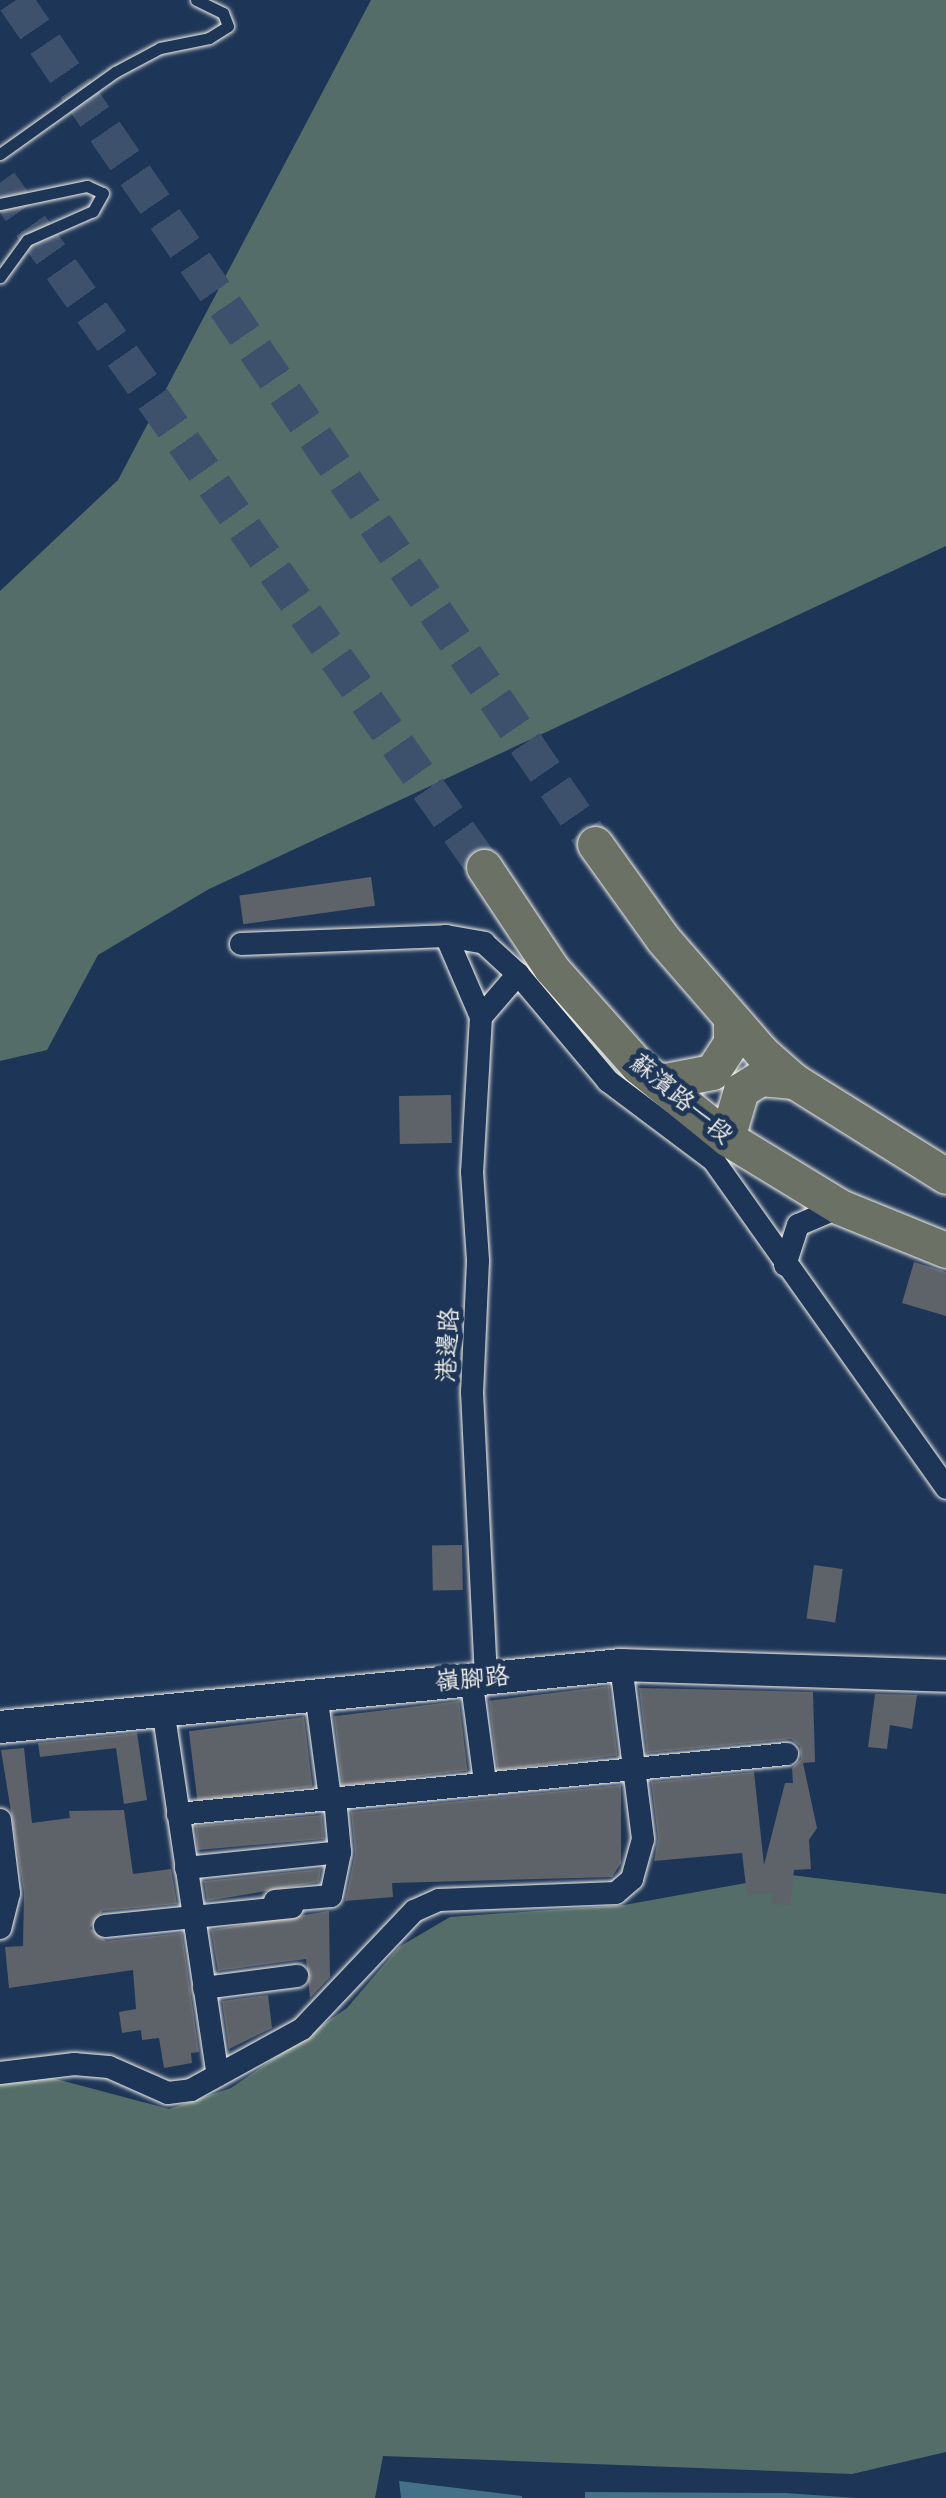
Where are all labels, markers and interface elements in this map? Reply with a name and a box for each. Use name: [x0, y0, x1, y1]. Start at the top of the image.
street label: 蘇濱路一段: [624, 1046, 740, 1150]
street label: 港邊路: [430, 1307, 464, 1383]
street label: 嶺腳路: [433, 1660, 511, 1696]

